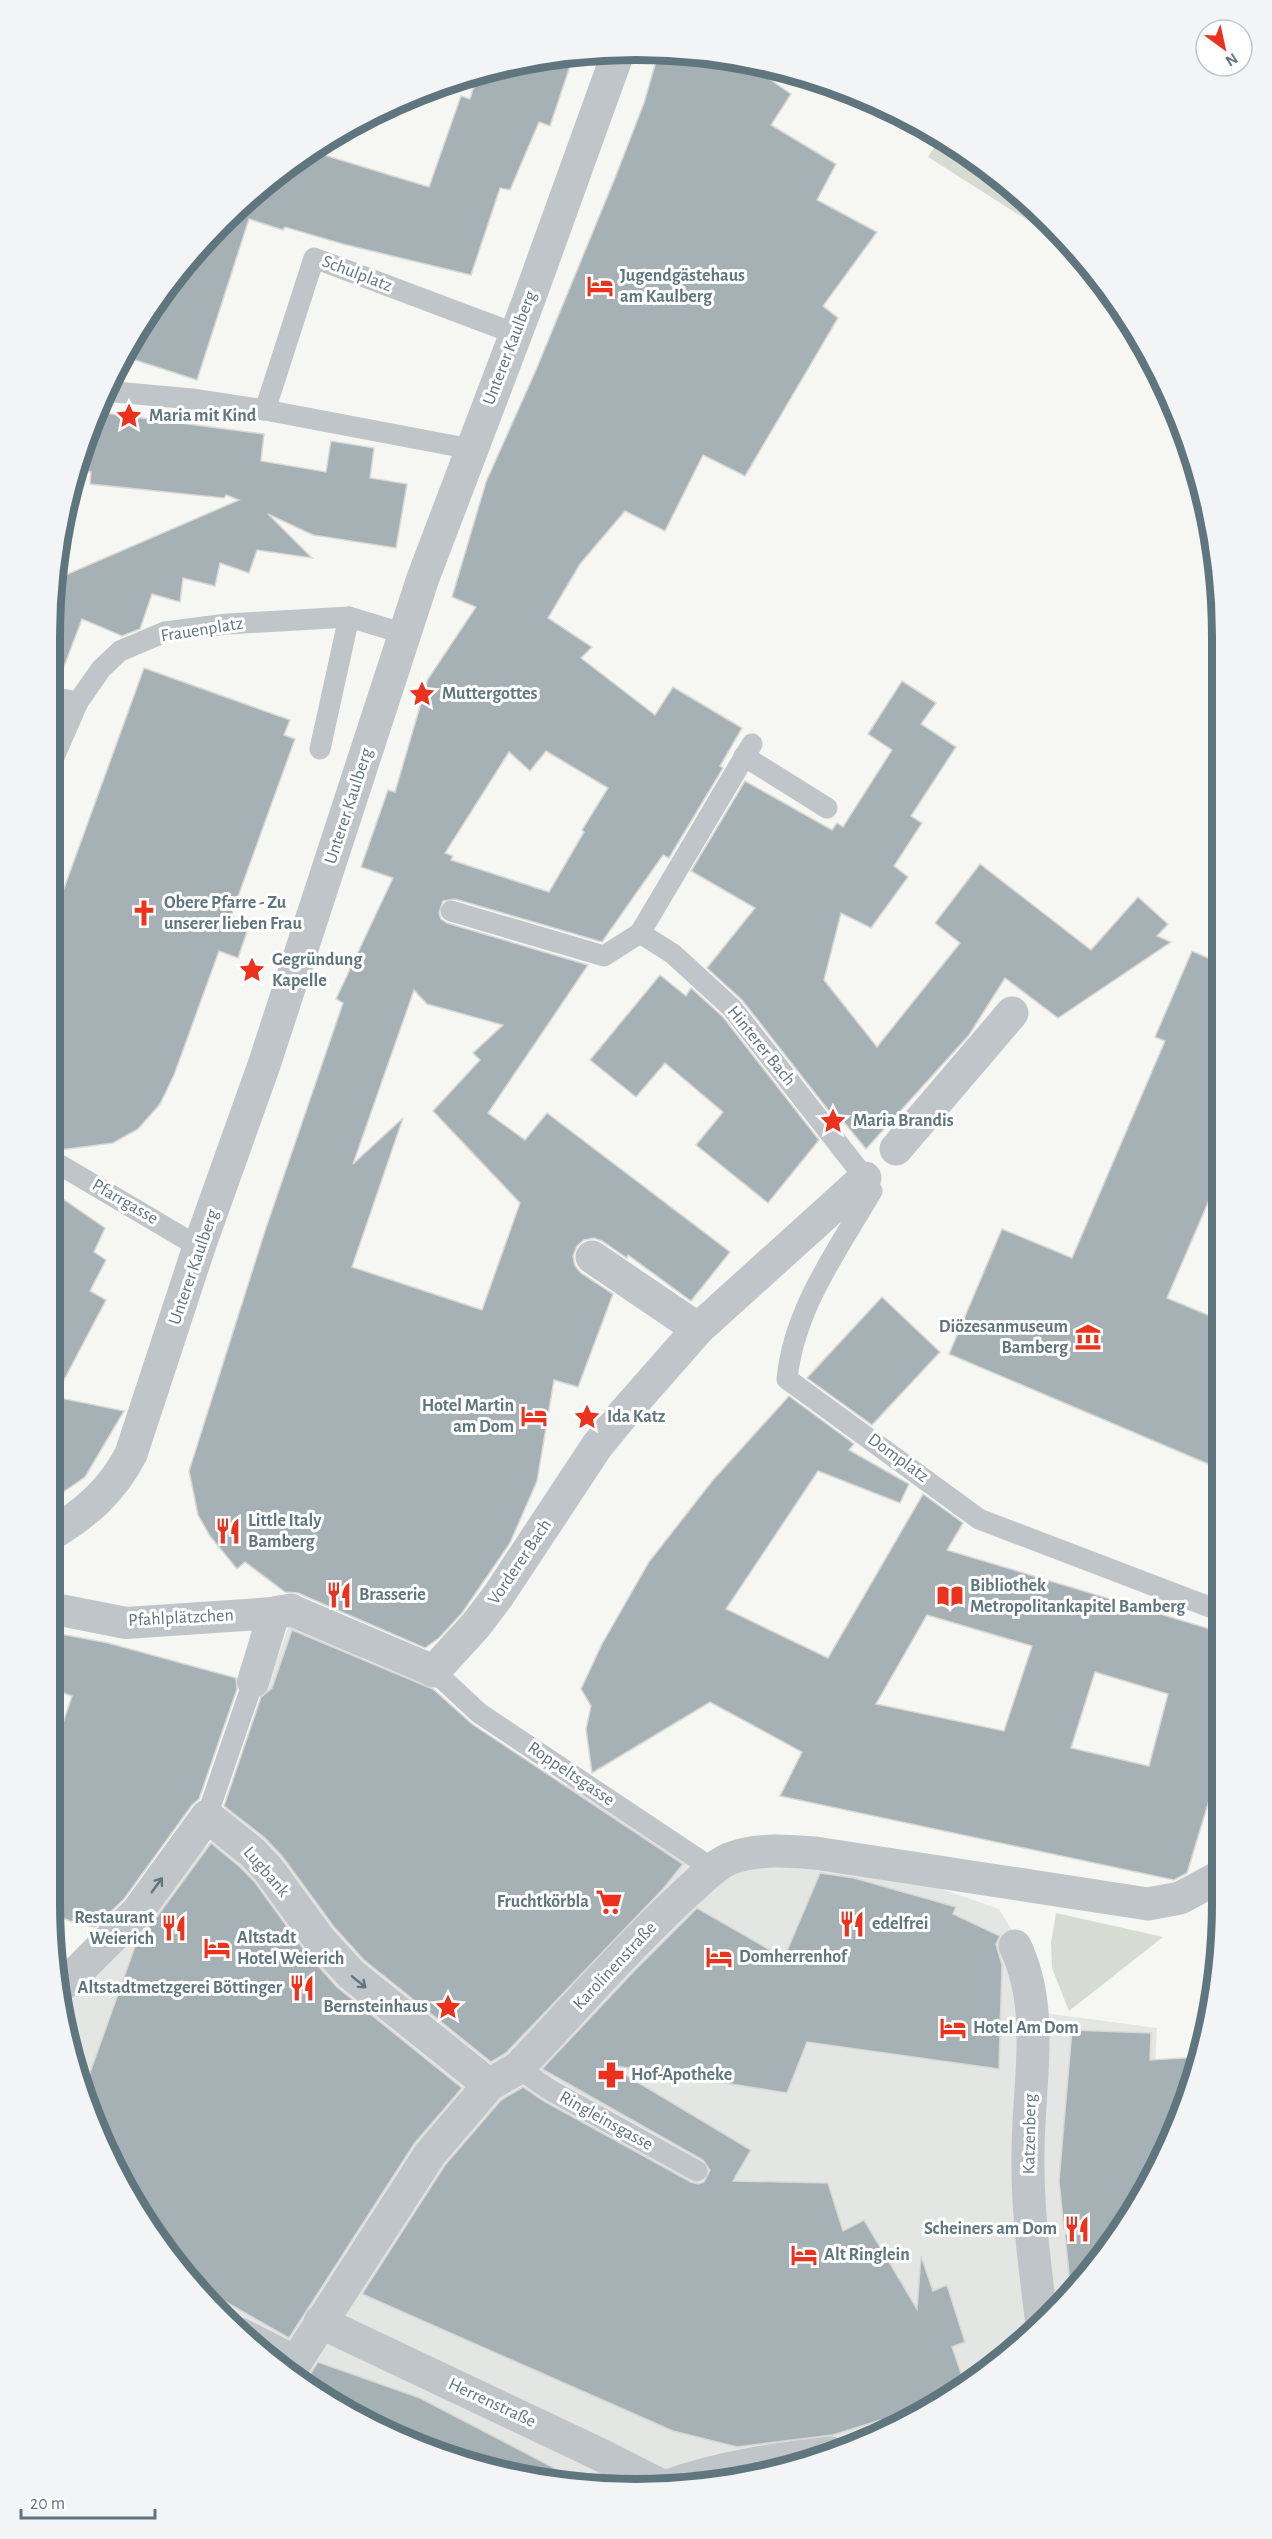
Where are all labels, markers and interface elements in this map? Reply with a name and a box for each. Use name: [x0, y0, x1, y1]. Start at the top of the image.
north arrow: [1194, 18, 1254, 78]
text: N: [1223, 50, 1241, 69]
street label: Schulplatz: [320, 252, 394, 296]
place label: Jugendgästehaus am Kaulberg: [620, 267, 745, 306]
hotel icon: Jugendgästehaus am Kaulberg: [585, 271, 615, 301]
street label: Unterer Kaulberg: [480, 288, 540, 408]
place icon: Maria mit Kind: [114, 401, 144, 431]
place label: Maria mit Kind: [149, 407, 257, 425]
street label: Frauenplatz: [160, 615, 244, 645]
place icon: Muttergottes: [407, 679, 437, 709]
place label: Muttergottes: [442, 685, 538, 703]
street label: Unterer Kaulberg: [322, 746, 376, 866]
place label: Obere Pfarre - Zu unserer lieben Frau: [164, 894, 302, 933]
church icon: Obere Pfarre - Zu unserer lieben Frau: [129, 898, 159, 928]
place label: Gegründung Kapelle: [272, 951, 363, 990]
place icon: Gegründung Kapelle: [237, 955, 267, 985]
street label: Hinterer Bach: [724, 1003, 798, 1089]
place icon: Maria Brandis: [818, 1106, 848, 1136]
place label: Maria Brandis: [853, 1112, 954, 1130]
street label: Pfarrgasse: [89, 1176, 161, 1228]
street label: Unterer Kaulberg: [166, 1207, 222, 1327]
place label: Diözesanmuseum Bamberg: [939, 1318, 1069, 1357]
museum icon: Diözesanmuseum Bamberg: [1073, 1322, 1103, 1352]
place label: Hotel Martin am Dom: [422, 1397, 514, 1436]
hotel icon: Hotel Martin am Dom: [519, 1401, 549, 1431]
place icon: Ida Katz: [572, 1402, 602, 1432]
place label: Ida Katz: [607, 1408, 666, 1426]
street label: Domplatz: [864, 1430, 932, 1486]
place label: Little Italy Bamberg: [248, 1512, 322, 1551]
restaurant icon: Little Italy Bamberg: [213, 1516, 243, 1546]
street label: Vorderer Bach: [485, 1516, 555, 1608]
place label: Bibliothek Metropolitankapitel Bamberg: [970, 1577, 1186, 1616]
restaurant icon: Brasserie: [324, 1580, 354, 1610]
library icon: Bibliothek Metropolitankapitel Bamberg: [935, 1581, 965, 1611]
place label: Brasserie: [359, 1586, 426, 1604]
street label: Pfahlplätzchen: [128, 1606, 234, 1630]
street label: Roppeltsgasse: [524, 1739, 618, 1809]
street label: Lugbank: [239, 1843, 293, 1901]
one-way arrow: [151, 1878, 163, 1894]
supermarket icon: Fruchtkörbla: [594, 1887, 624, 1917]
place label: Fruchtkörbla: [497, 1893, 589, 1911]
place label: Restaurant Weierich: [74, 1909, 154, 1948]
restaurant icon: edelfrei: [837, 1909, 867, 1939]
restaurant icon: Restaurant Weierich: [159, 1913, 189, 1943]
place label: edelfrei: [872, 1915, 929, 1933]
street label: Karolinenstraße: [570, 1919, 660, 2013]
place label: Altstadt Hotel Weierich: [237, 1929, 344, 1968]
hotel icon: Altstadt Hotel Weierich: [202, 1933, 232, 1963]
hotel icon: Domherrenhof: [704, 1942, 734, 1972]
place label: Domherrenhof: [739, 1948, 849, 1966]
restaurant icon: Altstadtmetzgerei Böttinger: [287, 1973, 317, 2003]
one-way arrow: [351, 1975, 367, 1988]
place label: Altstadtmetzgerei Böttinger: [77, 1979, 283, 1997]
place icon: Bernsteinhaus: [433, 1992, 463, 2022]
place label: Bernsteinhaus: [323, 1998, 428, 2016]
hotel icon: Hotel Am Dom: [938, 2013, 968, 2043]
place label: Hotel Am Dom: [973, 2019, 1079, 2037]
pharmacy icon: Hof-Apotheke: [596, 2060, 626, 2090]
place label: Hof-Apotheke: [631, 2066, 732, 2084]
street label: Ringleinsgasse: [556, 2088, 656, 2154]
street label: Katzenberg: [1020, 2093, 1040, 2174]
restaurant icon: Scheiners am Dom: [1062, 2214, 1092, 2244]
place label: Scheiners am Dom: [924, 2220, 1057, 2238]
hotel icon: Alt Ringlein: [789, 2240, 819, 2270]
place label: Alt Ringlein: [824, 2246, 910, 2264]
street label: Herrenstraße: [446, 2375, 538, 2431]
scale bar: [21, 2482, 154, 2520]
text: 20 m: [30, 2495, 65, 2513]

